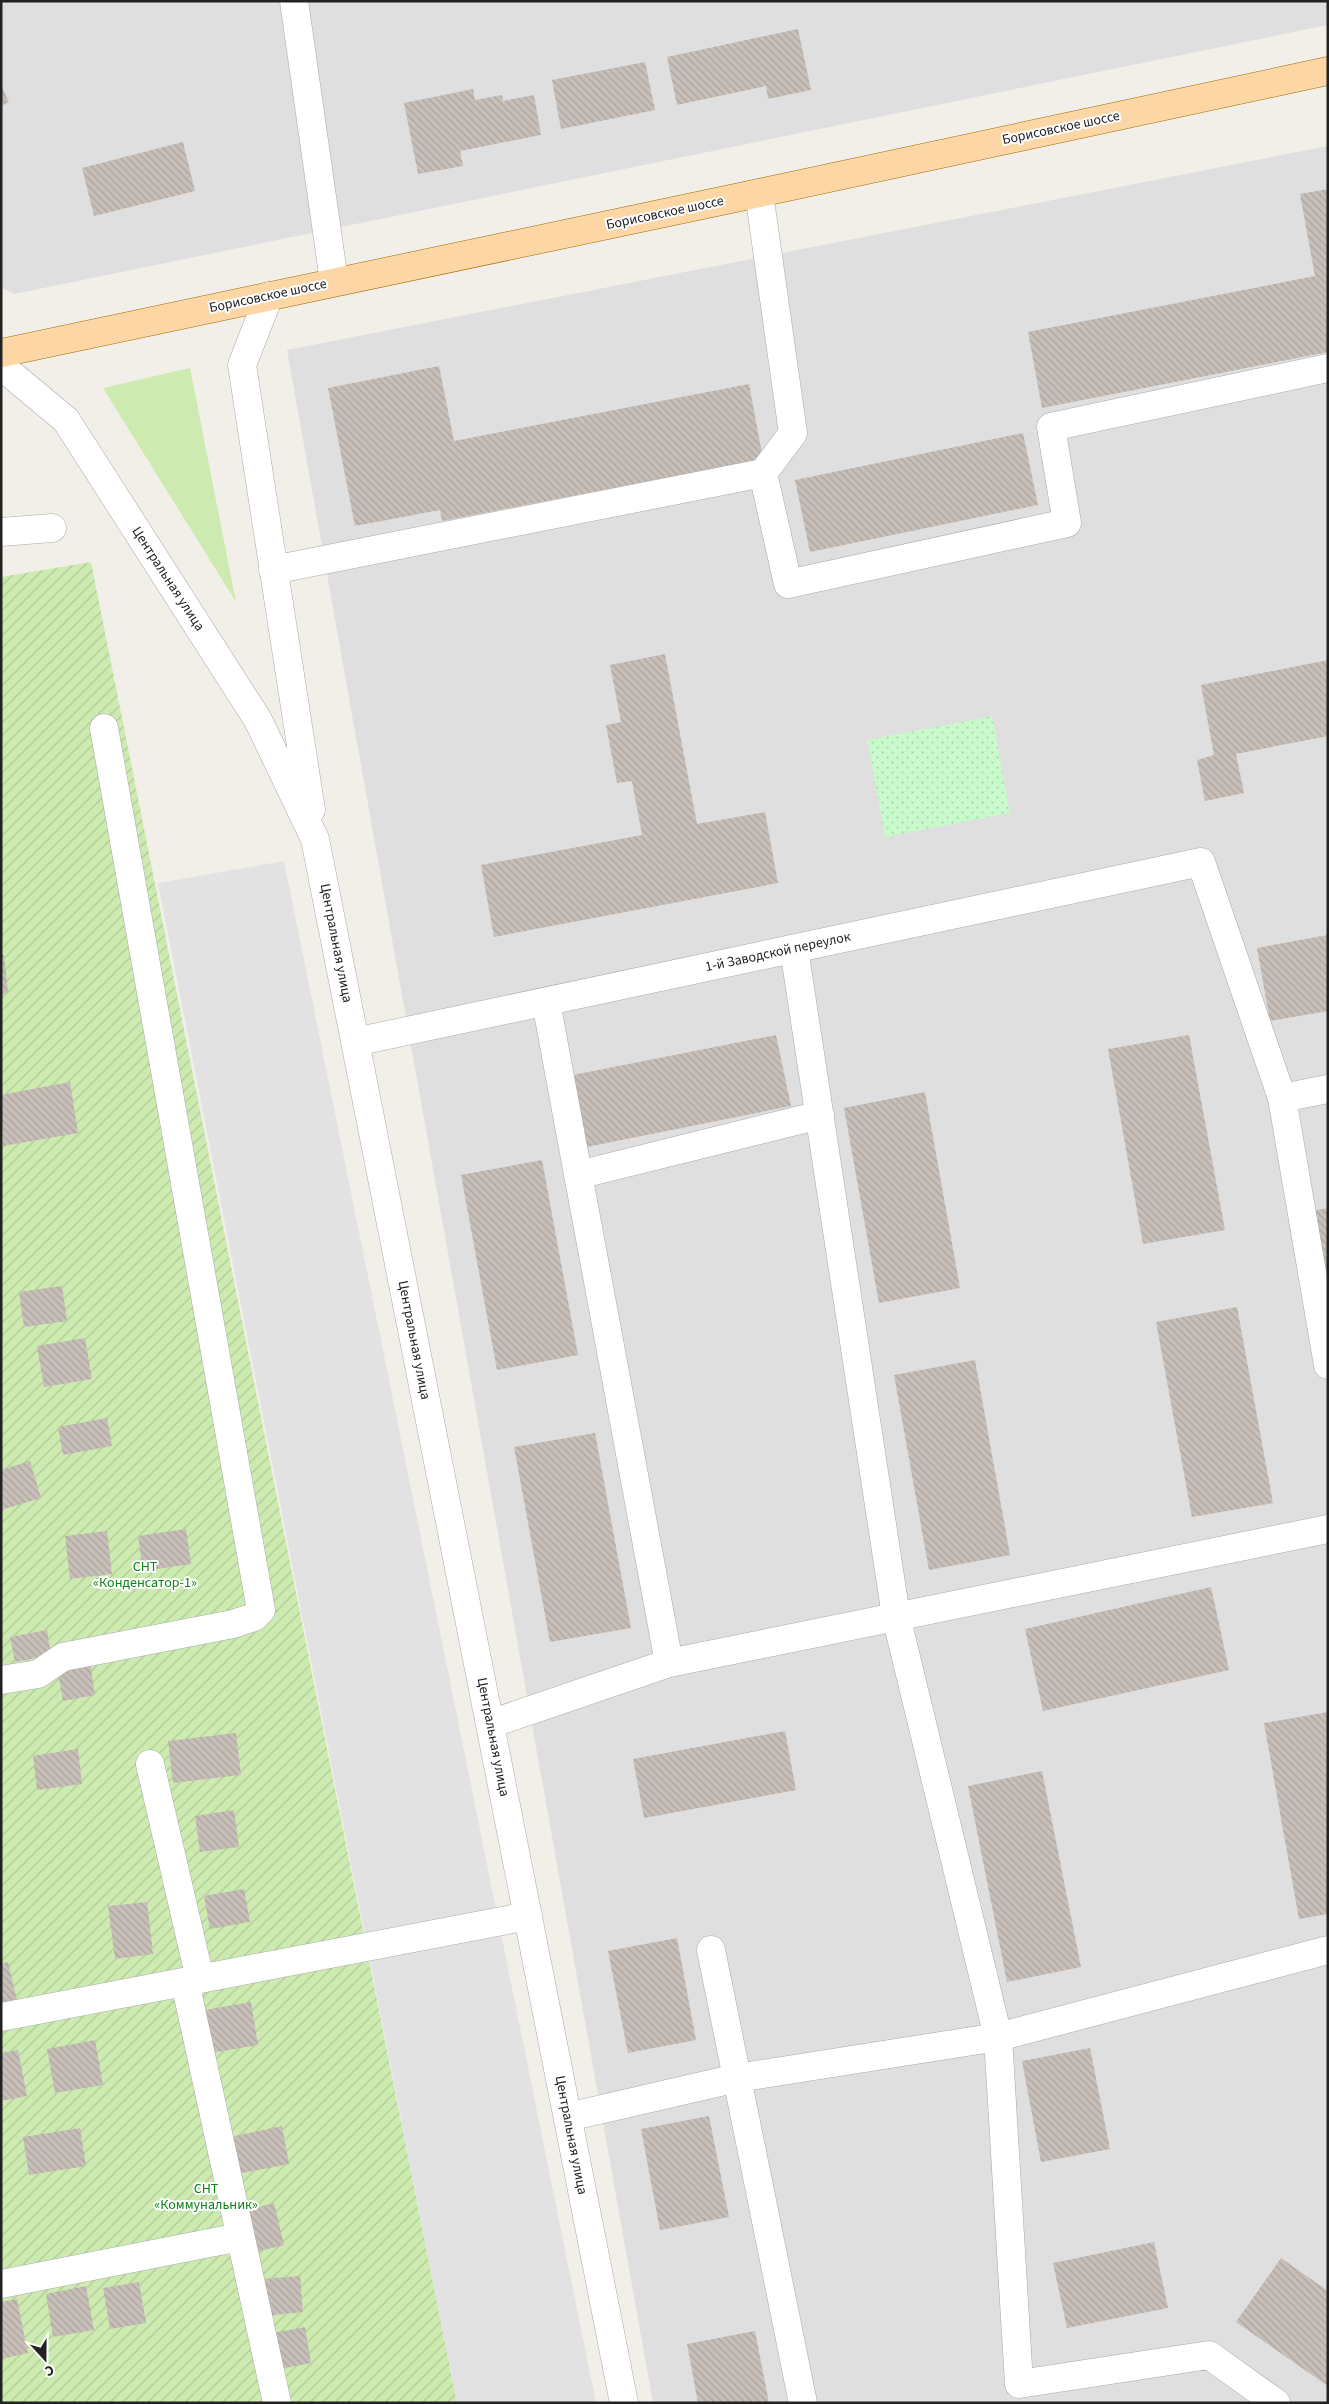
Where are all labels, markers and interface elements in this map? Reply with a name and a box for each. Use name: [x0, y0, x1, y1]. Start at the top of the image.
street label: Борисовское шоссе: [1000, 106, 1122, 150]
street label: Борисовское шоссе: [604, 191, 726, 235]
street label: Борисовское шоссе: [207, 274, 329, 318]
street label: Центральная улица: [127, 523, 209, 635]
street label: Центральная улица: [315, 882, 357, 1004]
street label: 1-й Заводской переулок: [703, 927, 853, 977]
street label: Центральная улица: [393, 1279, 435, 1401]
park label: СНТ «Конденсатор-1»: [93, 1557, 197, 1593]
street label: Центральная улица: [472, 1676, 514, 1798]
street label: Центральная улица: [550, 2074, 592, 2196]
park label: СНТ «Коммунальник»: [154, 2179, 258, 2215]
north arrow: [20, 2334, 70, 2384]
text: С: [42, 2359, 57, 2381]

